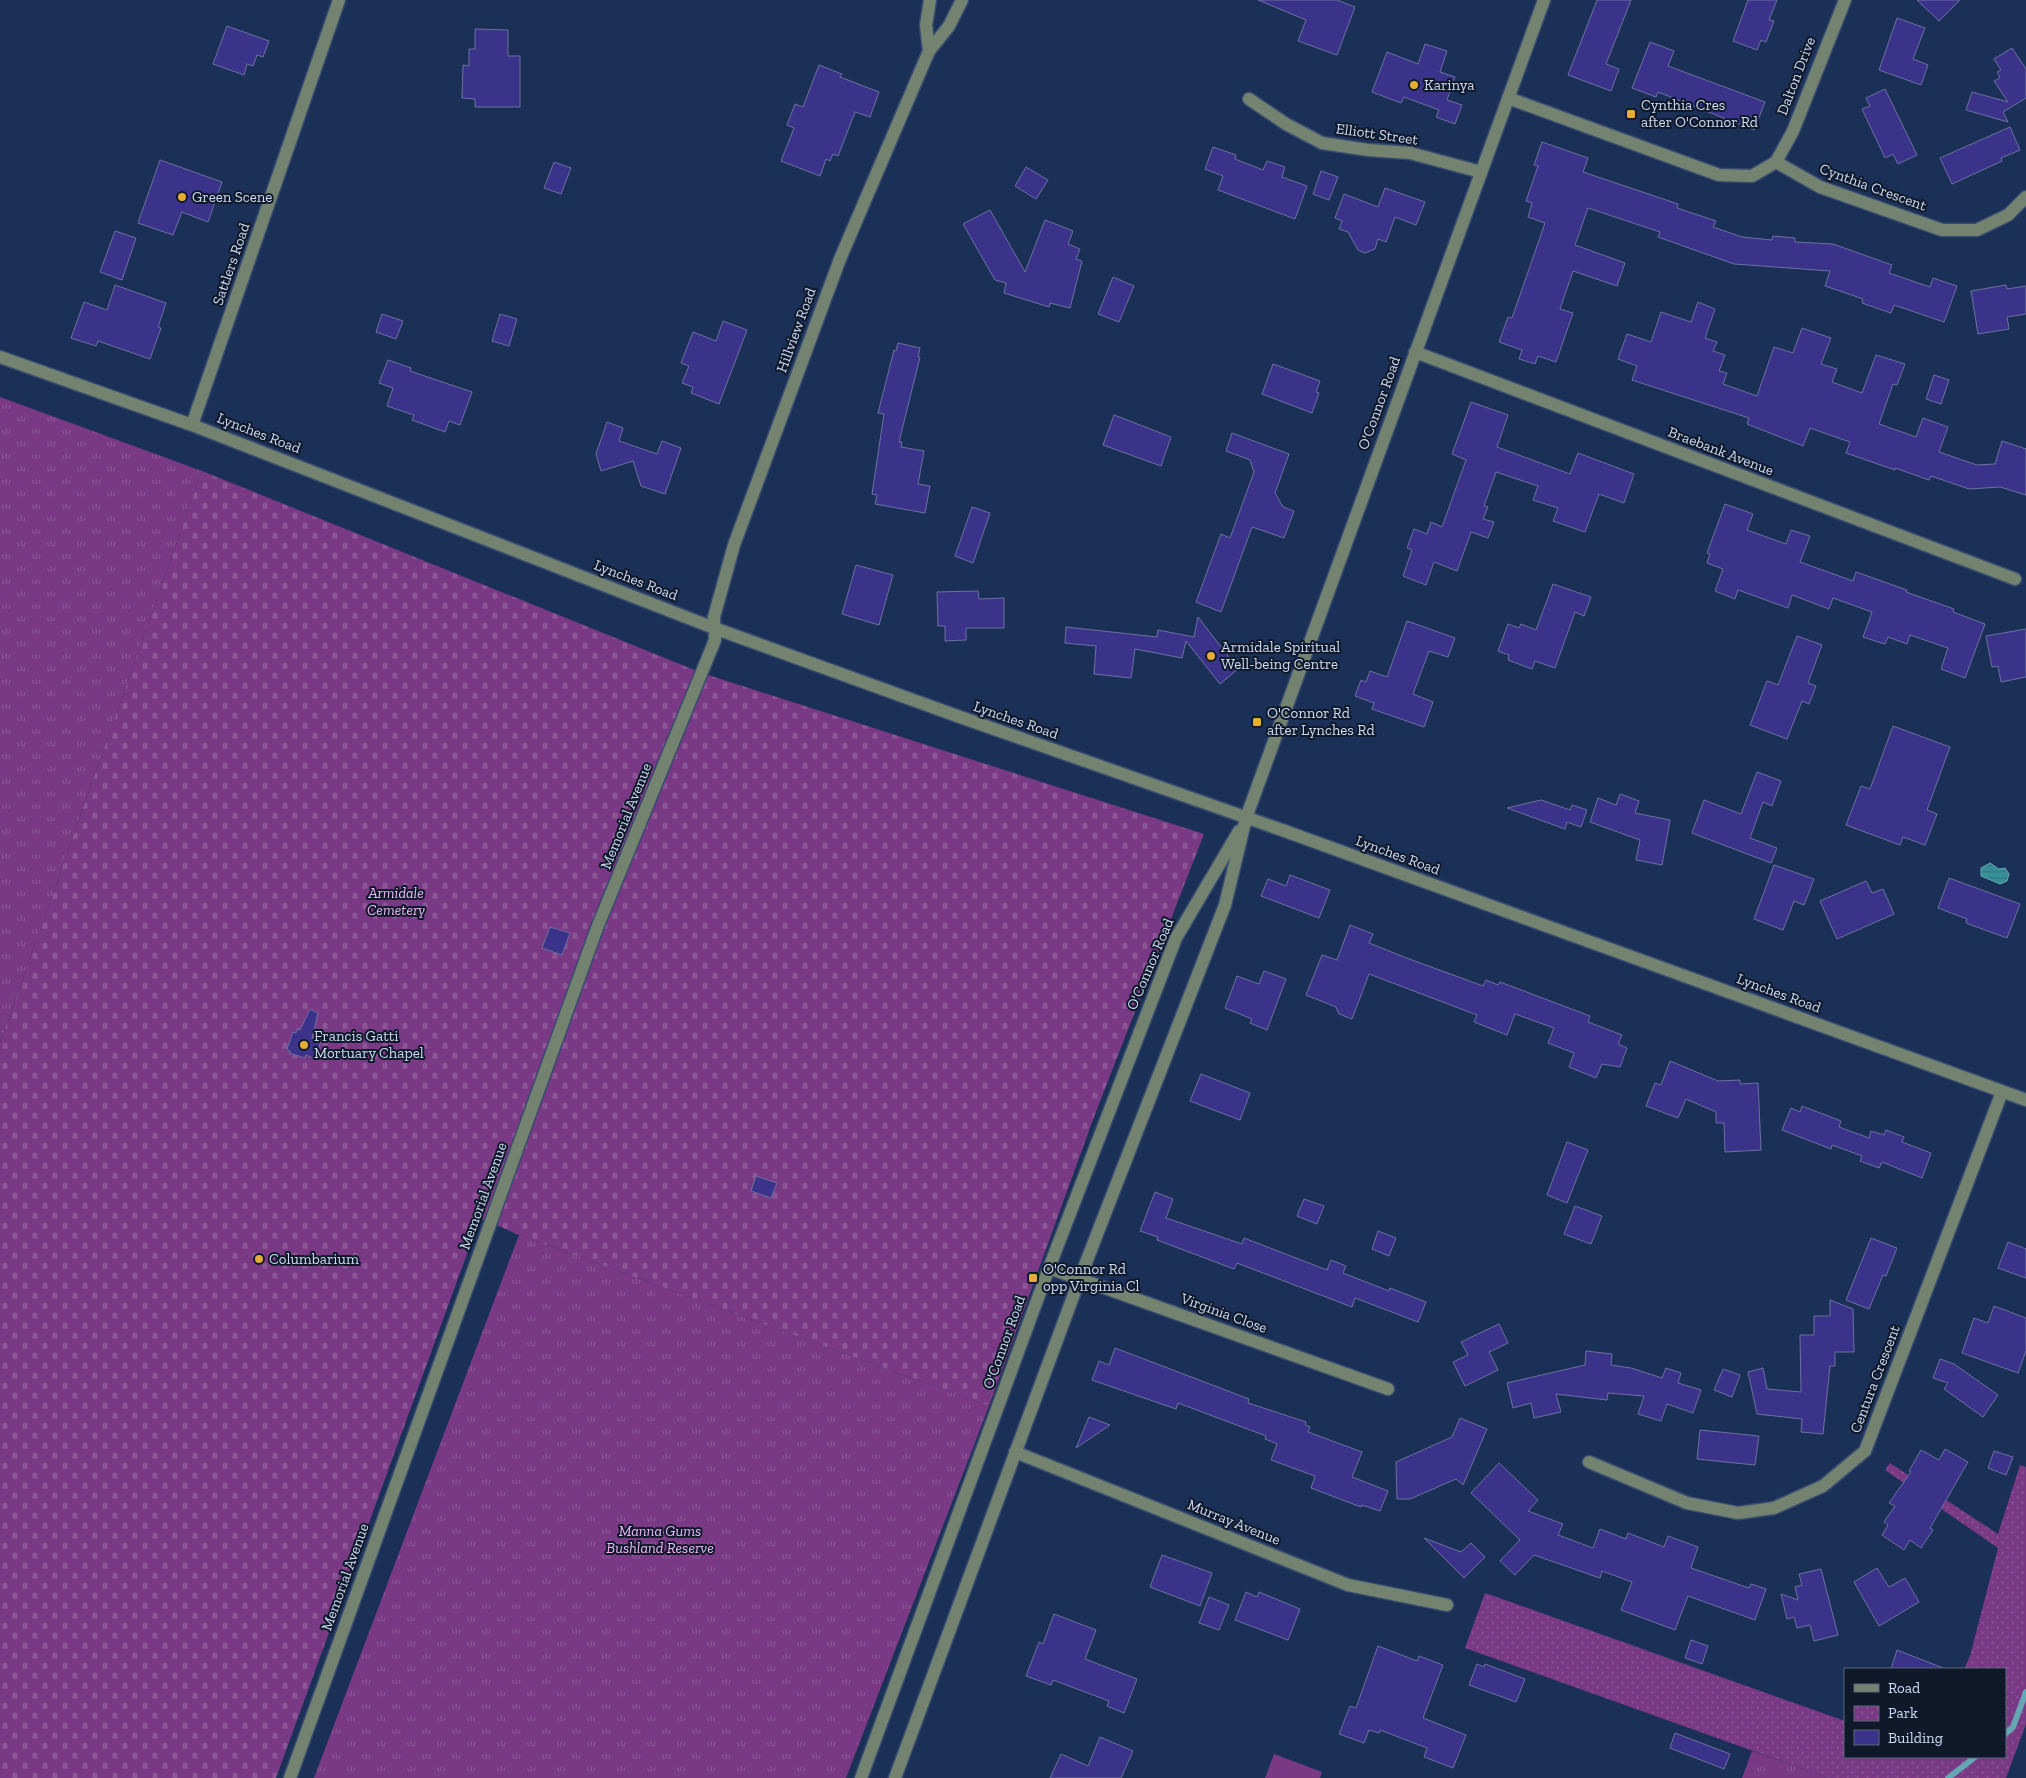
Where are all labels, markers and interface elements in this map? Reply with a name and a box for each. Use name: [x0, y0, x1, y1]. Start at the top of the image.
street label: Dalton Drive: [1773, 34, 1819, 118]
place label: Karinya: [1424, 76, 1475, 94]
marker: Karinya: [1408, 79, 1420, 91]
place label: Cynthia Cres after O'Connor Rd: [1641, 96, 1759, 131]
marker: Cynthia Cres after O'Connor Rd: [1625, 108, 1637, 120]
street label: Elliott Street: [1335, 119, 1420, 149]
street label: Cynthia Crescent: [1817, 159, 1929, 215]
place label: Green Scene: [192, 188, 272, 206]
marker: Green Scene: [176, 191, 188, 203]
street label: Sattlers Road: [209, 220, 254, 308]
street label: Hillview Road: [772, 284, 820, 375]
street label: O'Connor Road: [1354, 353, 1404, 452]
street label: Lynches Road: [214, 409, 304, 458]
street label: Braebank Avenue: [1666, 423, 1776, 479]
street label: Lynches Road: [591, 556, 681, 605]
place label: Armidale Spiritual Well-being Centre: [1221, 638, 1340, 673]
marker: Armidale Spiritual Well-being Centre: [1205, 650, 1217, 662]
street label: Lynches Road: [971, 697, 1061, 743]
place label: O'Connor Rd after Lynches Rd: [1267, 704, 1375, 739]
marker: O'Connor Rd after Lynches Rd: [1251, 716, 1263, 728]
street label: Memorial Avenue: [597, 760, 655, 872]
street label: Lynches Road: [1353, 831, 1443, 879]
park label: Armidale Cemetery: [367, 884, 425, 919]
street label: O'Connor Road: [1123, 915, 1178, 1013]
street label: Lynches Road: [1734, 969, 1824, 1017]
place label: Francis Gatti Mortuary Chapel: [314, 1027, 424, 1062]
marker: Francis Gatti Mortuary Chapel: [298, 1039, 310, 1051]
street label: Memorial Avenue: [455, 1140, 511, 1252]
place label: Columbarium: [269, 1250, 359, 1268]
marker: Columbarium: [253, 1253, 265, 1265]
place label: O'Connor Rd opp Virginia Cl: [1043, 1260, 1140, 1295]
marker: O'Connor Rd opp Virginia Cl: [1027, 1272, 1039, 1284]
street label: Virginia Close: [1177, 1289, 1270, 1337]
street label: O'Connor Road: [979, 1292, 1029, 1391]
street label: Centura Crescent: [1846, 1322, 1904, 1435]
street label: Murray Avenue: [1185, 1495, 1283, 1549]
street label: Memorial Avenue: [317, 1521, 373, 1633]
park label: Manna Gums Bushland Reserve: [606, 1522, 714, 1557]
legend: [1844, 1668, 2006, 1758]
text: Road: [1888, 1679, 1921, 1697]
text: Park: [1888, 1704, 1918, 1722]
text: Building: [1888, 1729, 1943, 1747]

